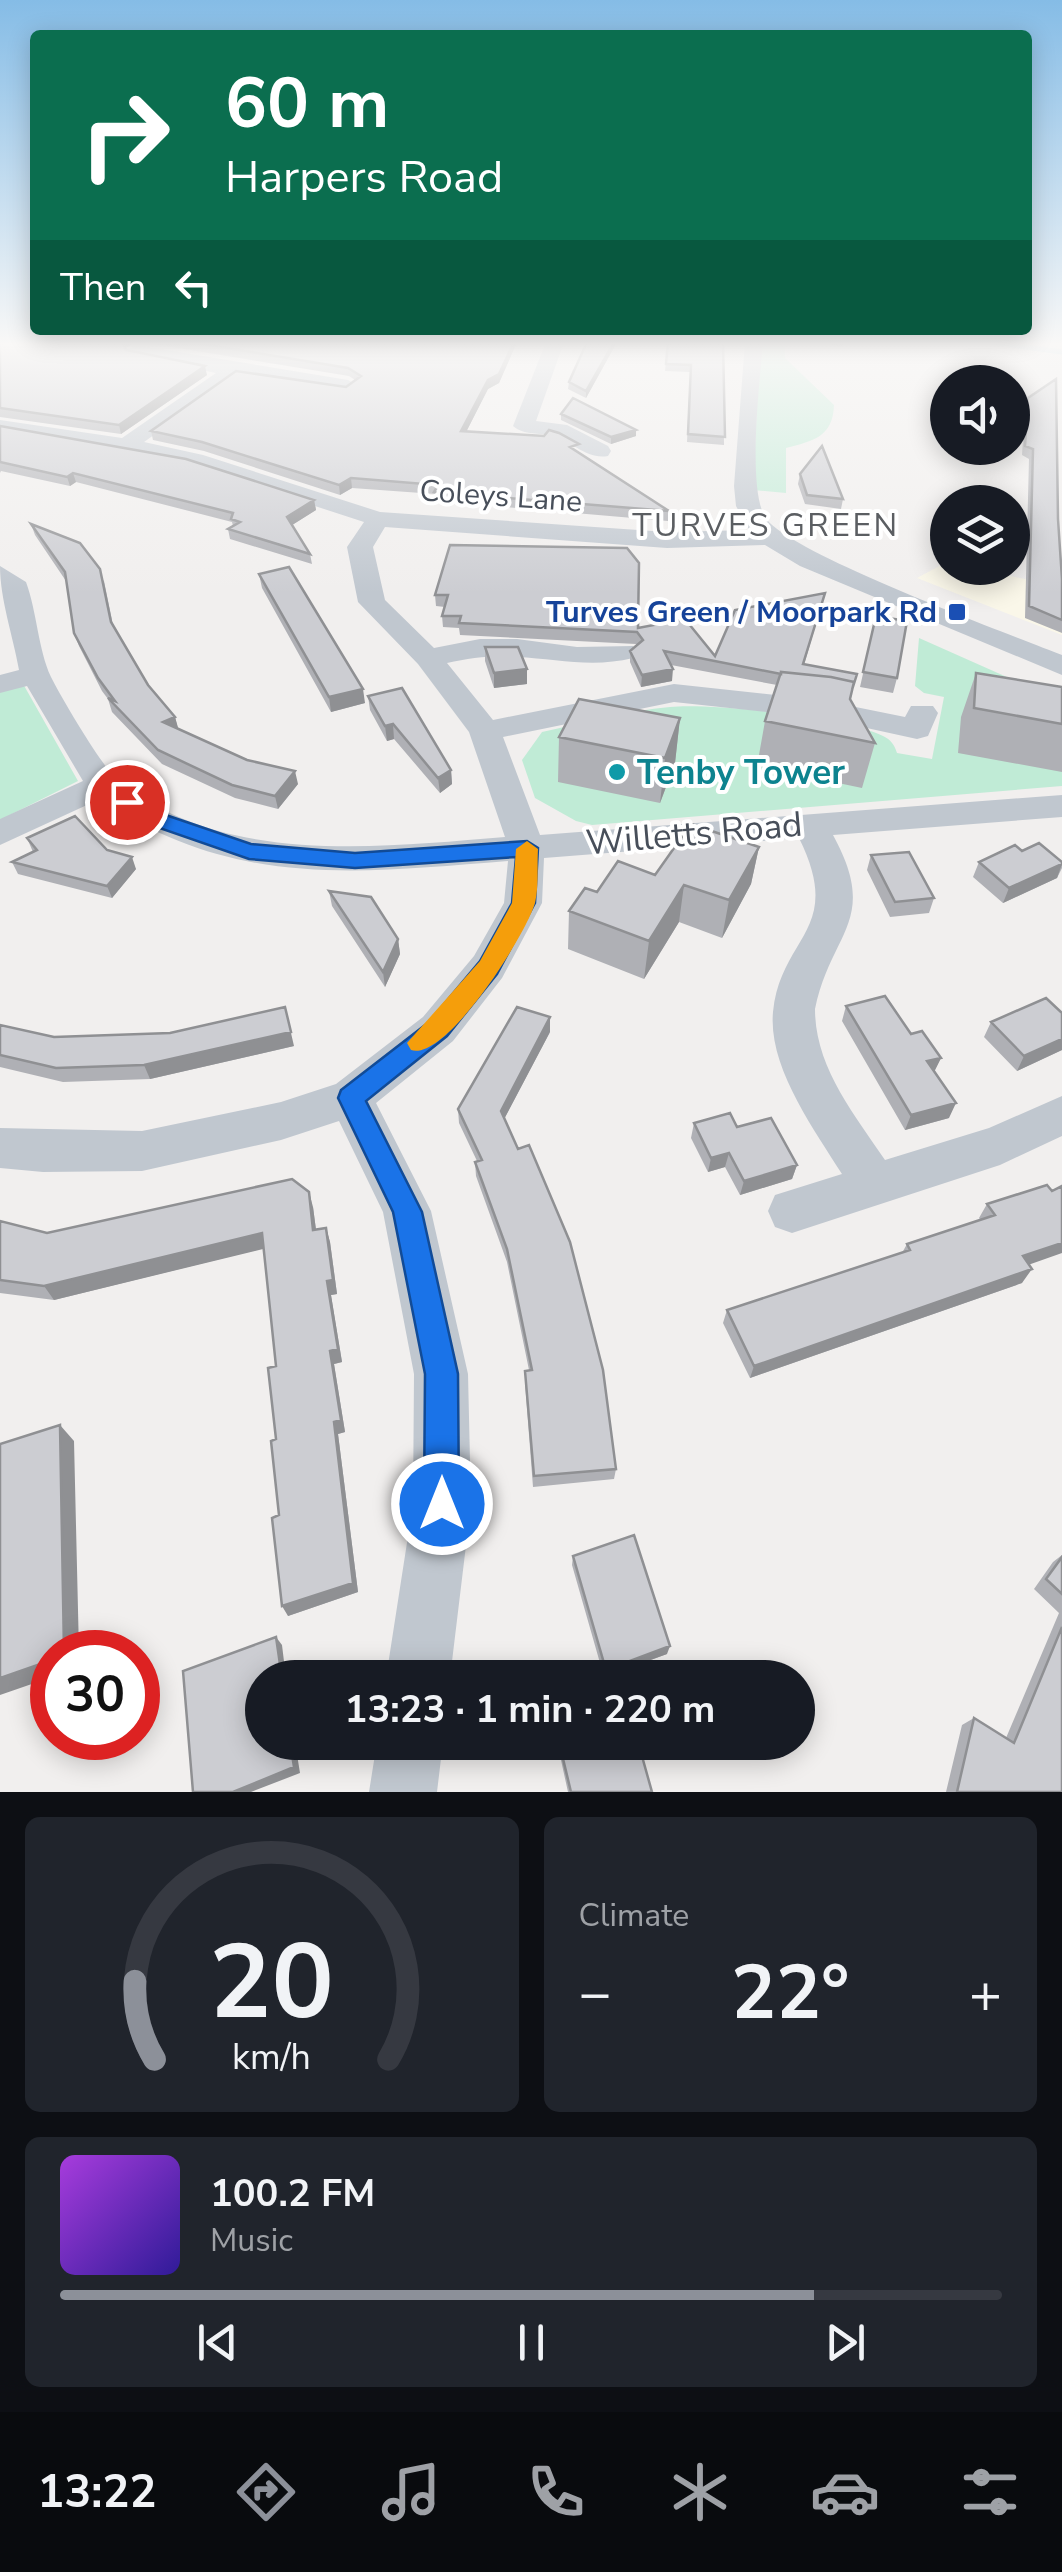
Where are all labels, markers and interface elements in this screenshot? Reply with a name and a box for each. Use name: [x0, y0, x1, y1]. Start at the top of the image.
text: 60 m: [225, 56, 389, 152]
icon: right: [60, 70, 190, 200]
text: Harpers Road: [225, 147, 503, 208]
icon: left: [166, 260, 221, 315]
text: Then: [60, 262, 146, 313]
map controls: [930, 365, 1030, 585]
button: sound: [930, 365, 1030, 465]
street label: Coleys Lane: [418, 470, 584, 523]
button: layers: [930, 485, 1030, 585]
district label: TURVES GREEN: [632, 504, 900, 547]
place label: Turves Green / Moorpark Rd: [546, 592, 937, 633]
marker: Turves Green / Moorpark Rd: [946, 601, 968, 623]
place label: Tenby Tower: [637, 749, 845, 796]
pin: [85, 760, 170, 845]
marker: Tenby Tower: [606, 761, 628, 783]
icon: arrive: [100, 775, 155, 830]
street label: Willetts Road: [584, 801, 804, 866]
position arrow: [390, 1452, 494, 1556]
speed limit sign: 30: [30, 1630, 160, 1760]
text: 13:23 · 1 min · 220 m: [345, 1684, 715, 1735]
text: Climate: [579, 1894, 689, 1937]
text: 20: [209, 1912, 334, 2054]
text: 22°: [731, 1942, 849, 2044]
text: −: [579, 1956, 612, 2031]
text: +: [969, 1956, 1002, 2031]
text: km/h: [232, 2033, 311, 2082]
text: 100.2 FM: [210, 2168, 375, 2219]
text: Music: [210, 2219, 293, 2262]
icon: previous: [190, 2315, 245, 2370]
icon: pause: [504, 2315, 559, 2370]
icon: next: [818, 2315, 873, 2370]
icon: directions: [231, 2457, 301, 2527]
icon: music: [376, 2457, 446, 2527]
icon: phone: [521, 2457, 591, 2527]
icon: climate: [665, 2457, 735, 2527]
icon: car: [810, 2457, 880, 2527]
icon: filters: [955, 2457, 1025, 2527]
text: 13:22: [37, 2462, 157, 2523]

